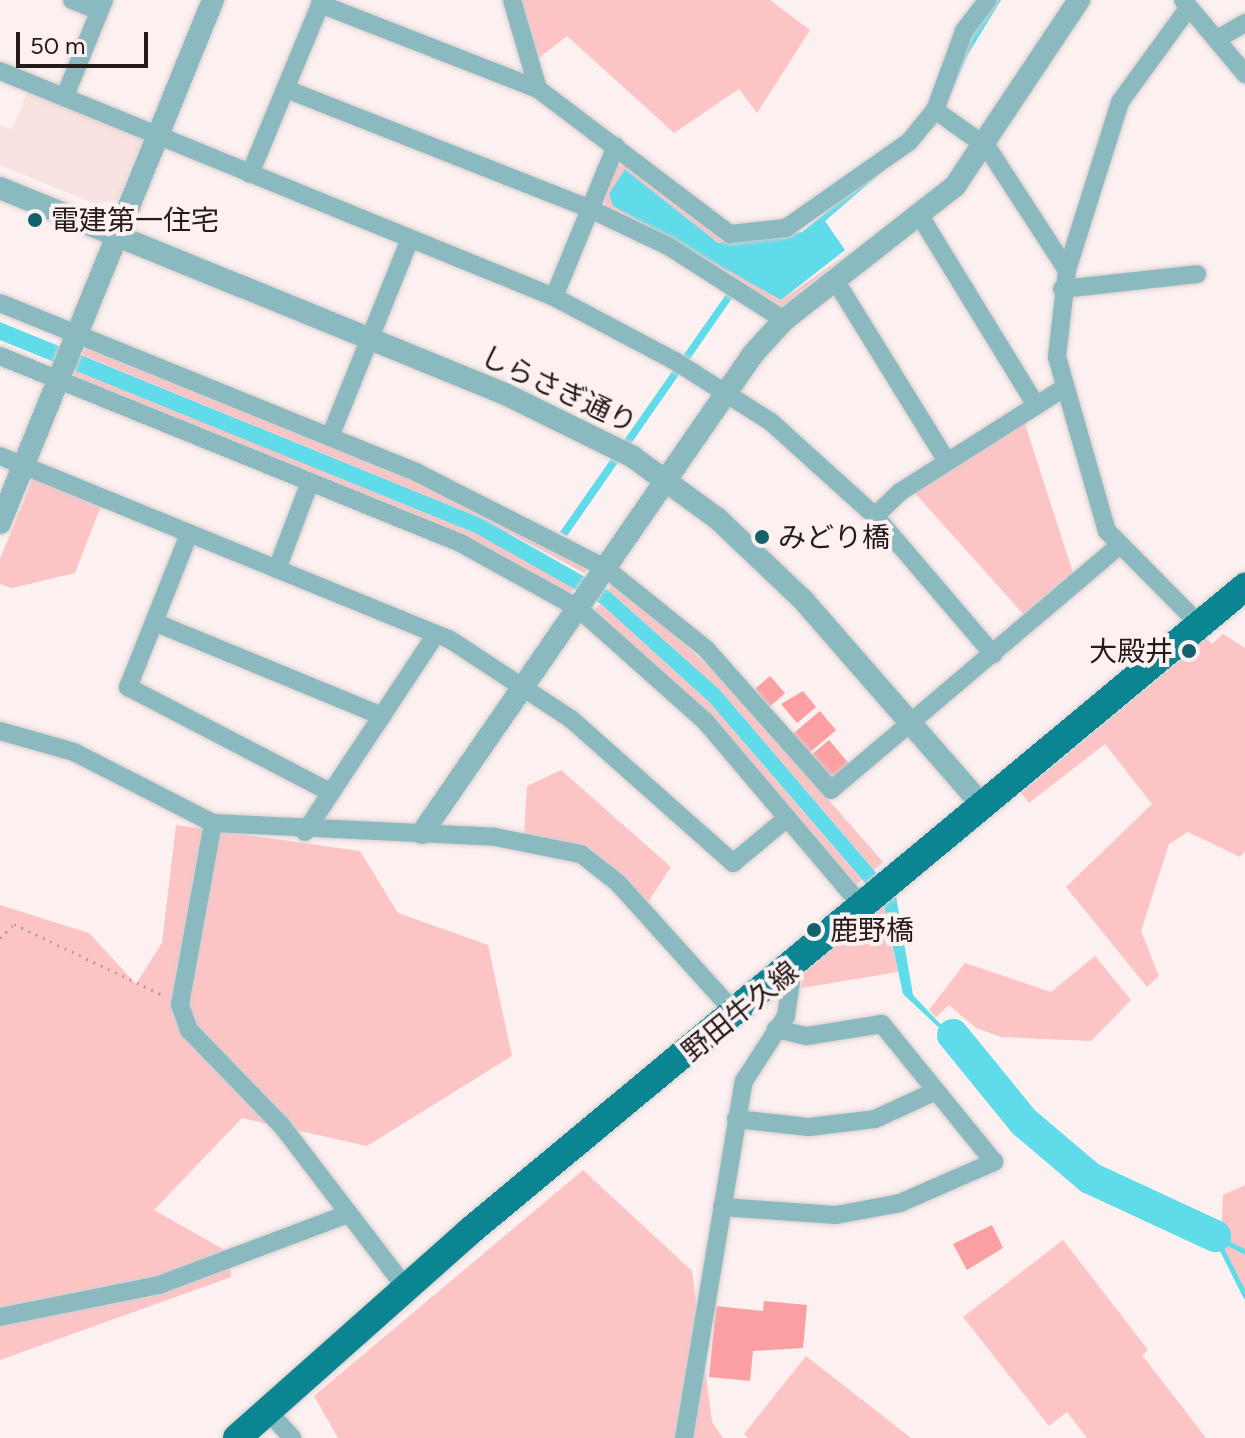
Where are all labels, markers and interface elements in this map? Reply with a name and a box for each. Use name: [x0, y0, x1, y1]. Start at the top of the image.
scale bar: [20, 16, 152, 66]
text: 50 m: [30, 31, 86, 60]
place label: 電建第一住宅: [51, 203, 219, 237]
marker: 電建第一住宅: [26, 211, 44, 229]
street label: しらさぎ通り: [476, 338, 642, 440]
place label: みどり橋: [778, 520, 890, 554]
marker: みどり橋: [753, 528, 771, 546]
place label: 大殿井: [1089, 634, 1173, 668]
marker: 大殿井: [1180, 642, 1198, 660]
place label: 鹿野橋: [830, 913, 914, 947]
marker: 鹿野橋: [805, 921, 823, 939]
street label: 野田牛久線: [675, 954, 805, 1068]

